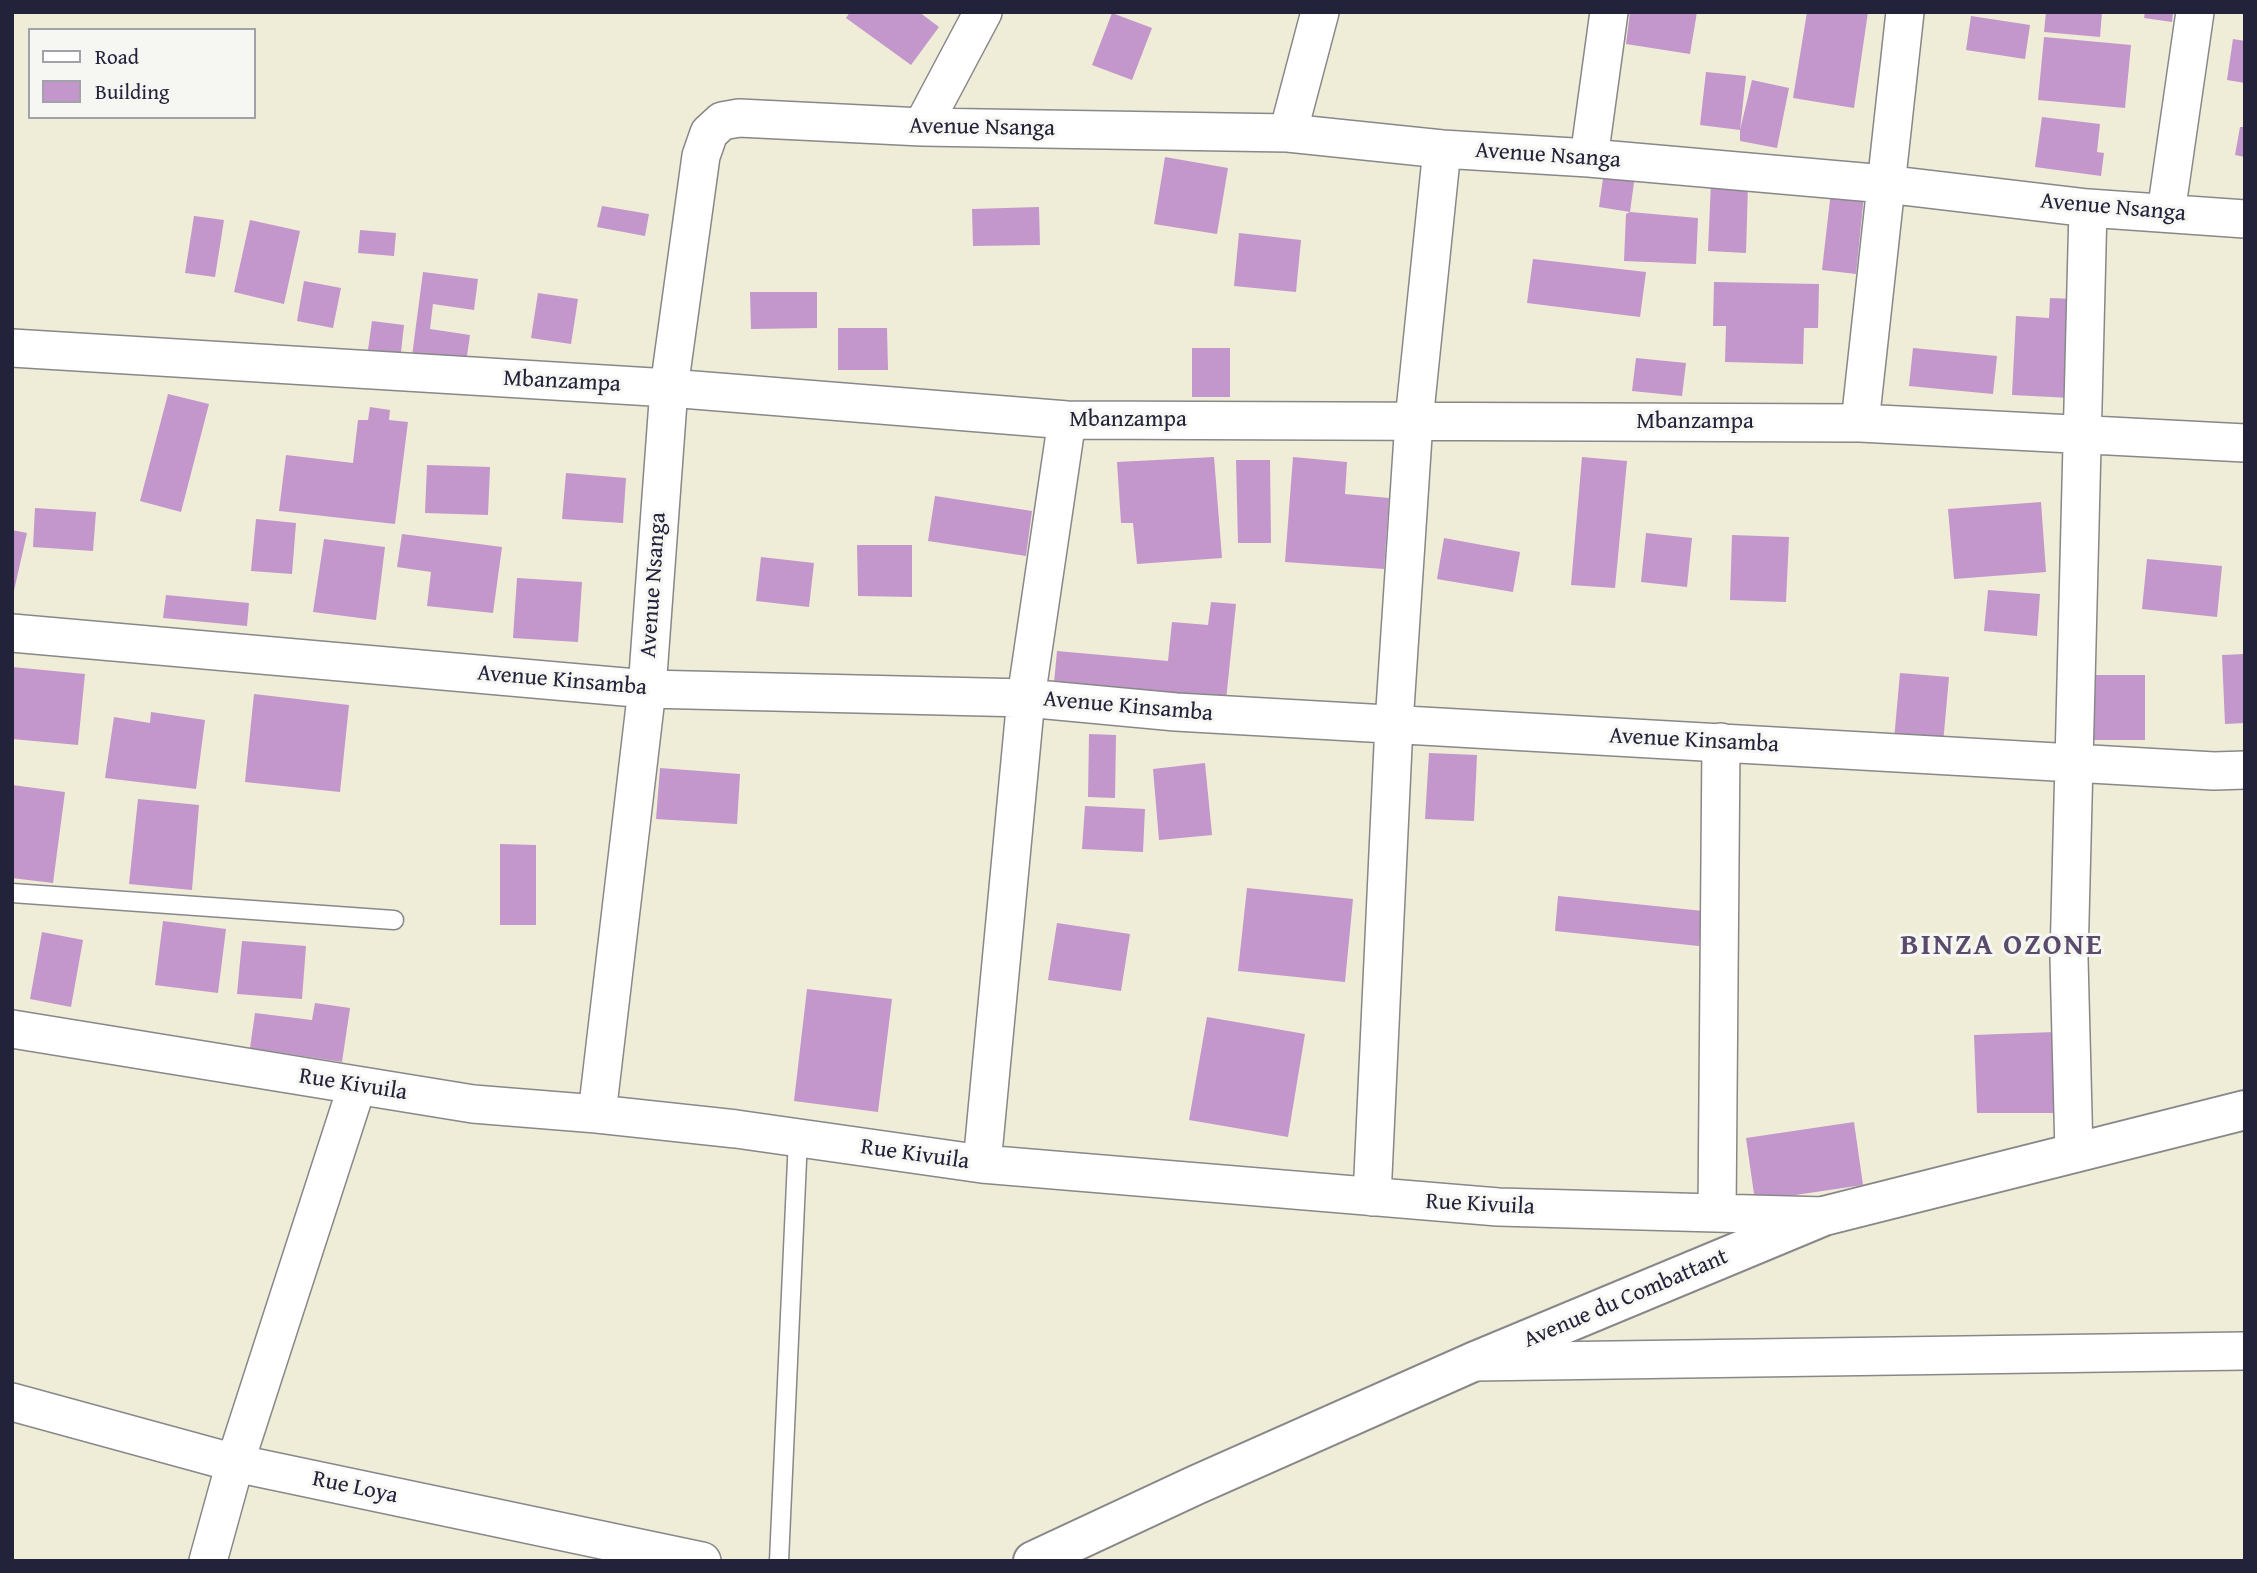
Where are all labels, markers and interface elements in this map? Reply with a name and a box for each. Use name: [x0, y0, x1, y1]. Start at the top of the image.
legend: [28, 28, 256, 119]
text: Road: [95, 41, 139, 72]
text: Building: [95, 76, 169, 107]
street label: Avenue Nsanga: [909, 113, 1055, 143]
street label: Avenue Nsanga: [1474, 137, 1622, 175]
street label: Avenue Nsanga: [2039, 188, 2187, 228]
street label: Mbanzampa: [503, 365, 621, 399]
street label: Mbanzampa: [1069, 406, 1187, 434]
street label: Mbanzampa: [1636, 408, 1754, 436]
street label: Avenue Nsanga: [635, 511, 673, 659]
street label: Avenue Kinsamba: [476, 660, 648, 702]
street label: Avenue Kinsamba: [1042, 686, 1214, 728]
street label: Avenue Kinsamba: [1608, 723, 1780, 759]
district label: BINZA OZONE: [1902, 928, 2102, 964]
street label: Rue Kivuila: [297, 1063, 409, 1107]
street label: Rue Kivuila: [859, 1134, 971, 1176]
street label: Rue Kivuila: [1425, 1188, 1535, 1222]
street label: Avenue du Combattant: [1520, 1243, 1732, 1355]
street label: Rue Loya: [310, 1466, 400, 1510]

